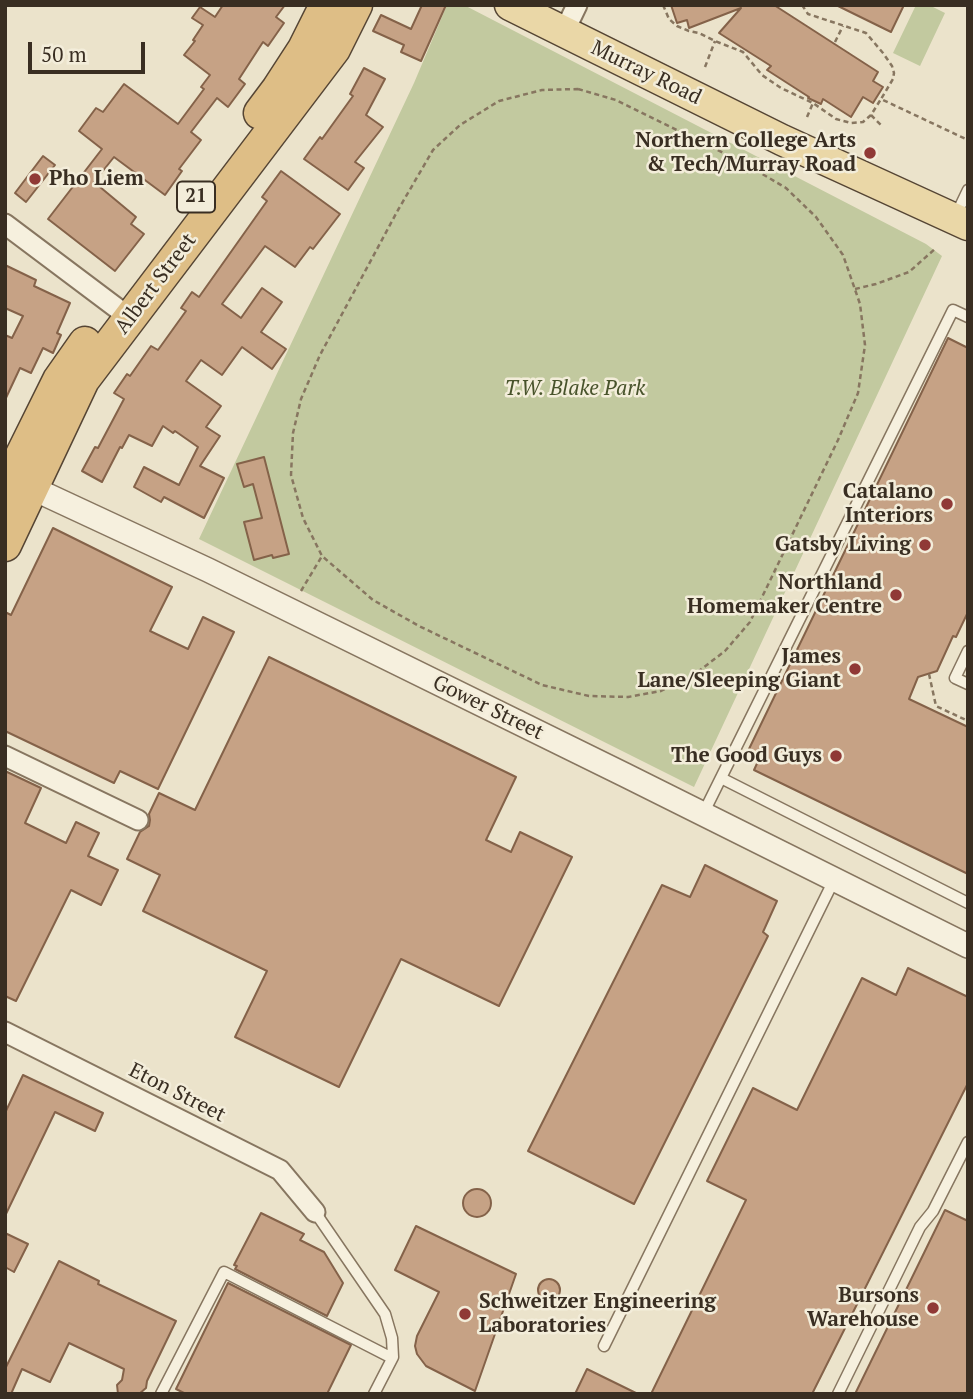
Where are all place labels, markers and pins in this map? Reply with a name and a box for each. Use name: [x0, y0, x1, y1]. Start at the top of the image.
place label: Northern College Arts & Tech/Murray Road: [635, 128, 856, 178]
marker: Northern College Arts & Tech/Murray Road: [862, 145, 878, 161]
place label: Pho Liem: [49, 166, 144, 192]
marker: Pho Liem: [27, 171, 43, 187]
place label: Catalano Interiors: [843, 479, 933, 529]
marker: Catalano Interiors: [939, 496, 955, 512]
place label: Gatsby Living: [775, 532, 911, 558]
marker: Gatsby Living: [917, 537, 933, 553]
place label: Northland Homemaker Centre: [687, 570, 882, 620]
marker: Northland Homemaker Centre: [888, 587, 904, 603]
place label: James Lane/Sleeping Giant: [638, 644, 841, 694]
marker: James Lane/Sleeping Giant: [847, 661, 863, 677]
place label: The Good Guys: [671, 743, 822, 769]
marker: The Good Guys: [828, 748, 844, 764]
place label: Bursons Warehouse: [807, 1283, 919, 1333]
place label: Schweitzer Engineering Laboratories: [479, 1289, 716, 1339]
marker: Bursons Warehouse: [925, 1300, 941, 1316]
marker: Schweitzer Engineering Laboratories: [457, 1306, 473, 1322]

